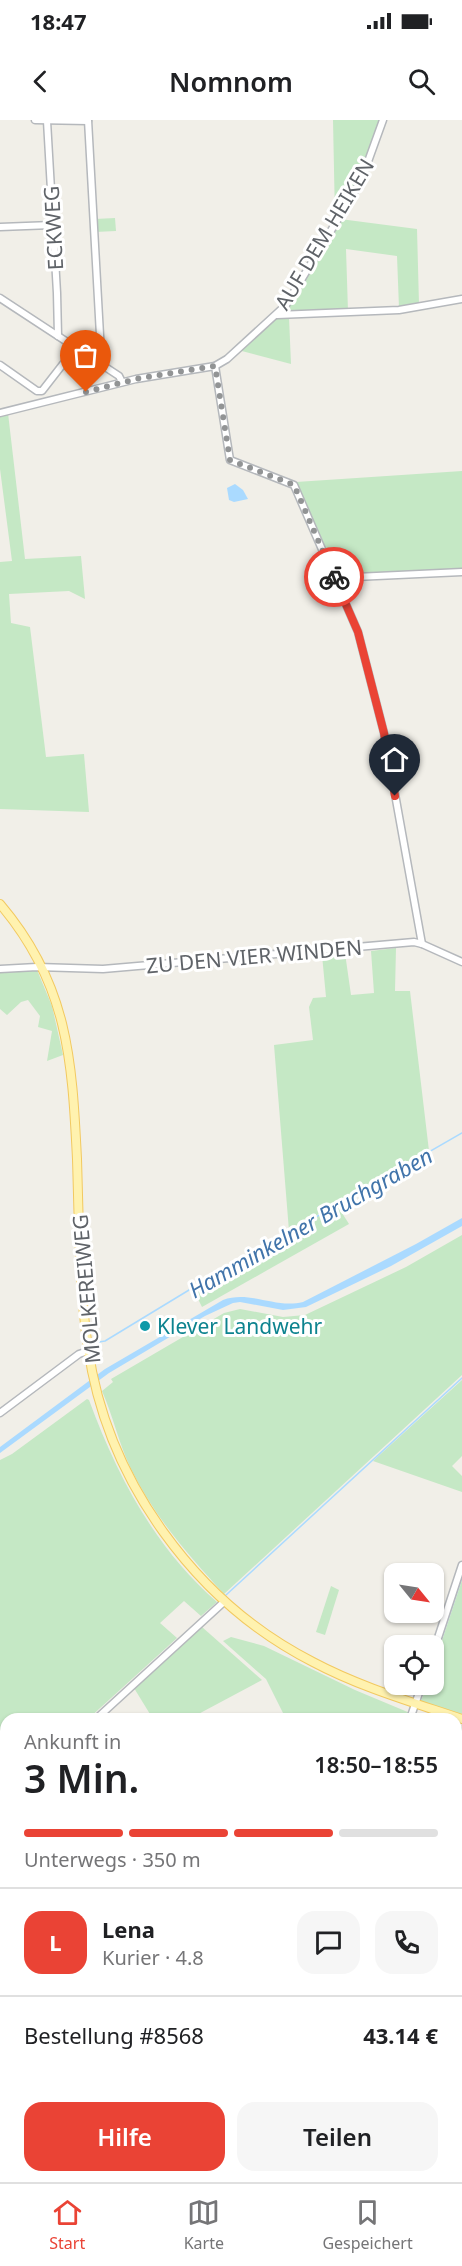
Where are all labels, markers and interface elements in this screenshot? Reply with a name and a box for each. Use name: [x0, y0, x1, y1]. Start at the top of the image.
text: 18:47: [30, 6, 87, 36]
text: Nomnom: [169, 63, 293, 100]
icon: back: [24, 65, 57, 98]
icon: search: [405, 65, 438, 98]
street label: AUF DEM HEIKEN: [268, 153, 380, 315]
street label: ECKWEG: [37, 185, 69, 271]
pin: [60, 330, 111, 392]
icon: bag: [69, 339, 102, 372]
courier: [304, 547, 364, 607]
icon: bike: [318, 561, 351, 594]
pin: [369, 734, 420, 796]
icon: home: [378, 743, 411, 776]
street label: ZU DEN VIER WINDEN: [145, 933, 363, 979]
water label: Hamminkelner Bruchgraben: [183, 1140, 437, 1304]
street label: MOLKEREIWEG: [66, 1213, 106, 1365]
place label: Klever Landwehr: [157, 1312, 322, 1340]
marker: Klever Landwehr: [138, 1319, 152, 1333]
north arrow: [384, 1563, 444, 1623]
map controls: [384, 1563, 444, 1695]
button: locate: [384, 1635, 444, 1695]
text: Ankunft in: [24, 1728, 121, 1755]
text: 18:50–18:55: [314, 1749, 438, 1779]
text: 3 Min.: [24, 1751, 139, 1804]
text: Unterwegs · 350 m: [24, 1846, 201, 1873]
button: chat: [297, 1911, 360, 1974]
button: phone: [375, 1911, 438, 1974]
text: Lena: [102, 1914, 155, 1944]
text: L: [49, 1927, 62, 1957]
text: Kurier · 4.8: [102, 1944, 204, 1971]
text: Bestellung #8568: [24, 2020, 204, 2050]
text: 43.14 €: [363, 2020, 438, 2050]
button: Hilfe: [24, 2102, 225, 2171]
button: Teilen: [237, 2102, 438, 2171]
tab: Start: [49, 2196, 85, 2254]
tab: Karte: [184, 2196, 224, 2254]
tab: Gespeichert: [322, 2196, 413, 2254]

